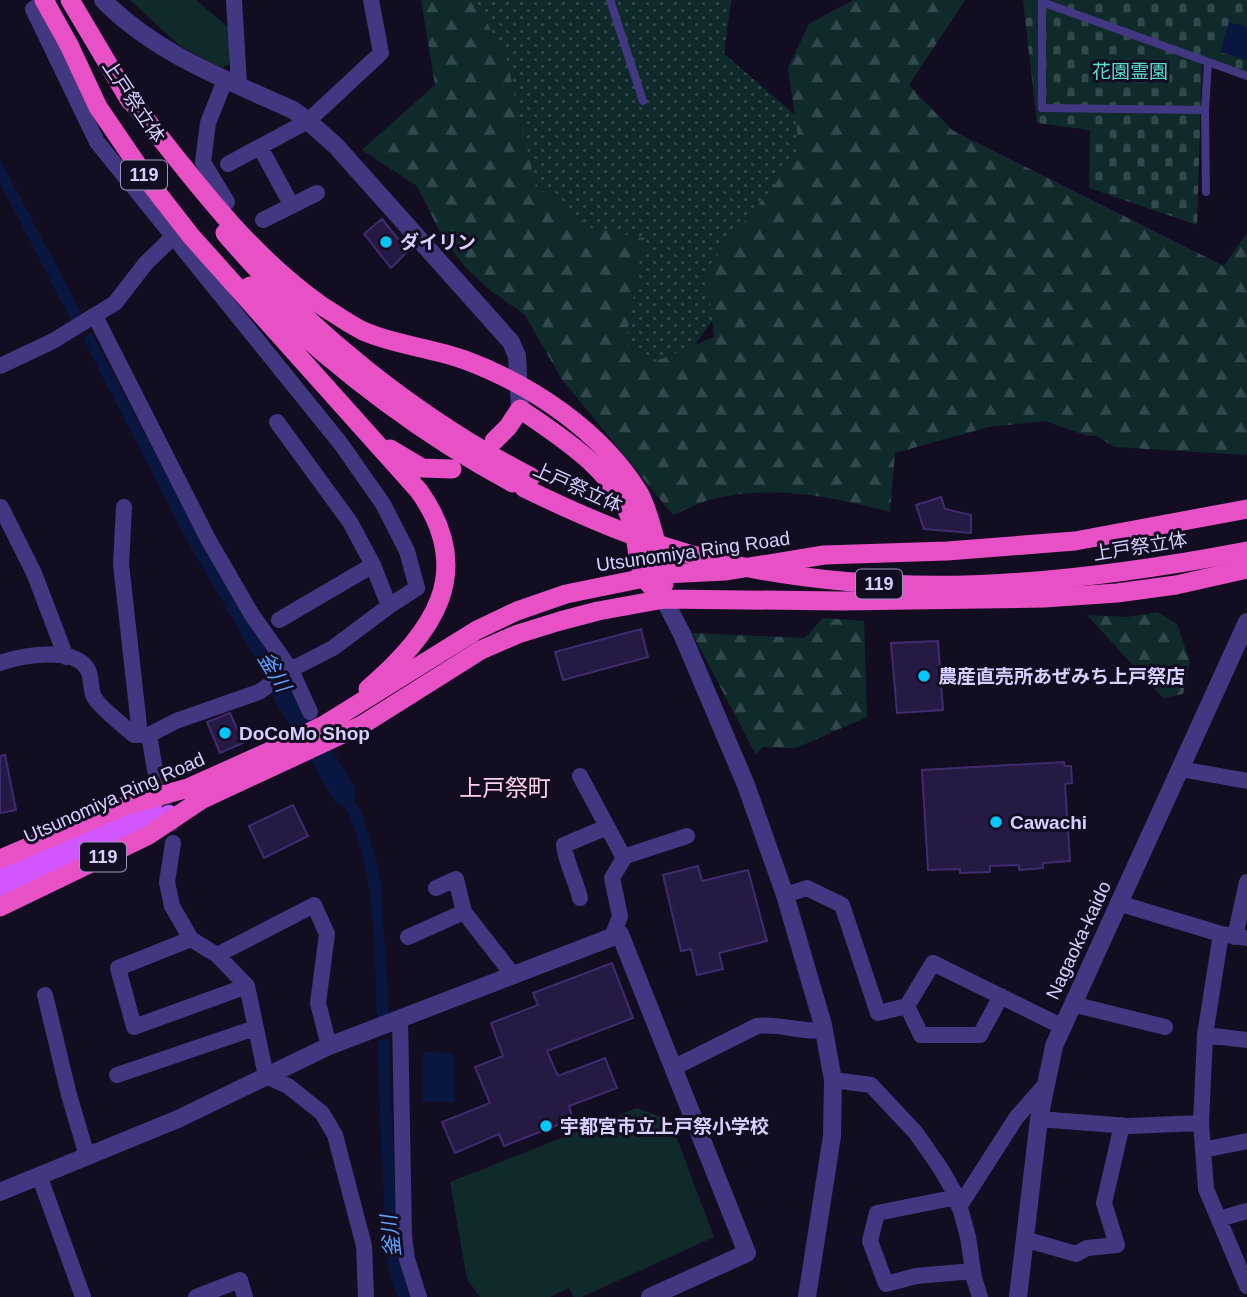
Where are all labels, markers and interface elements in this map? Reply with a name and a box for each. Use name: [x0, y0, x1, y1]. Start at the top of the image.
street label: 上戸祭立体: [98, 56, 169, 147]
park label: 花園霊園: [1092, 61, 1168, 82]
road number: 119: [121, 160, 167, 190]
place label: ダイリン: [400, 232, 476, 253]
marker: ダイリン: [378, 234, 394, 250]
street label: 上戸祭立体: [530, 459, 625, 516]
street label: Utsunomiya Ring Road: [595, 528, 791, 575]
street label: 上戸祭立体: [1092, 529, 1189, 564]
road number: 119: [856, 570, 902, 598]
water label: 釜川: [254, 648, 296, 697]
place label: 農産直売所あぜみち上戸祭店: [938, 666, 1185, 687]
marker: 農産直売所あぜみち上戸祭店: [916, 668, 932, 684]
place label: DoCoMo Shop: [239, 723, 370, 744]
marker: DoCoMo Shop: [217, 725, 233, 741]
street label: Utsunomiya Ring Road: [21, 748, 208, 847]
district label: 上戸祭町: [459, 775, 551, 801]
place label: Cawachi: [1010, 812, 1087, 833]
marker: Cawachi: [988, 814, 1004, 830]
road number: 119: [80, 842, 126, 872]
street label: Nagaoka-kaido: [1042, 878, 1115, 1003]
place label: 宇都宮市立上戸祭小学校: [560, 1116, 769, 1137]
marker: 宇都宮市立上戸祭小学校: [538, 1118, 554, 1134]
water label: 釜川: [377, 1212, 404, 1258]

